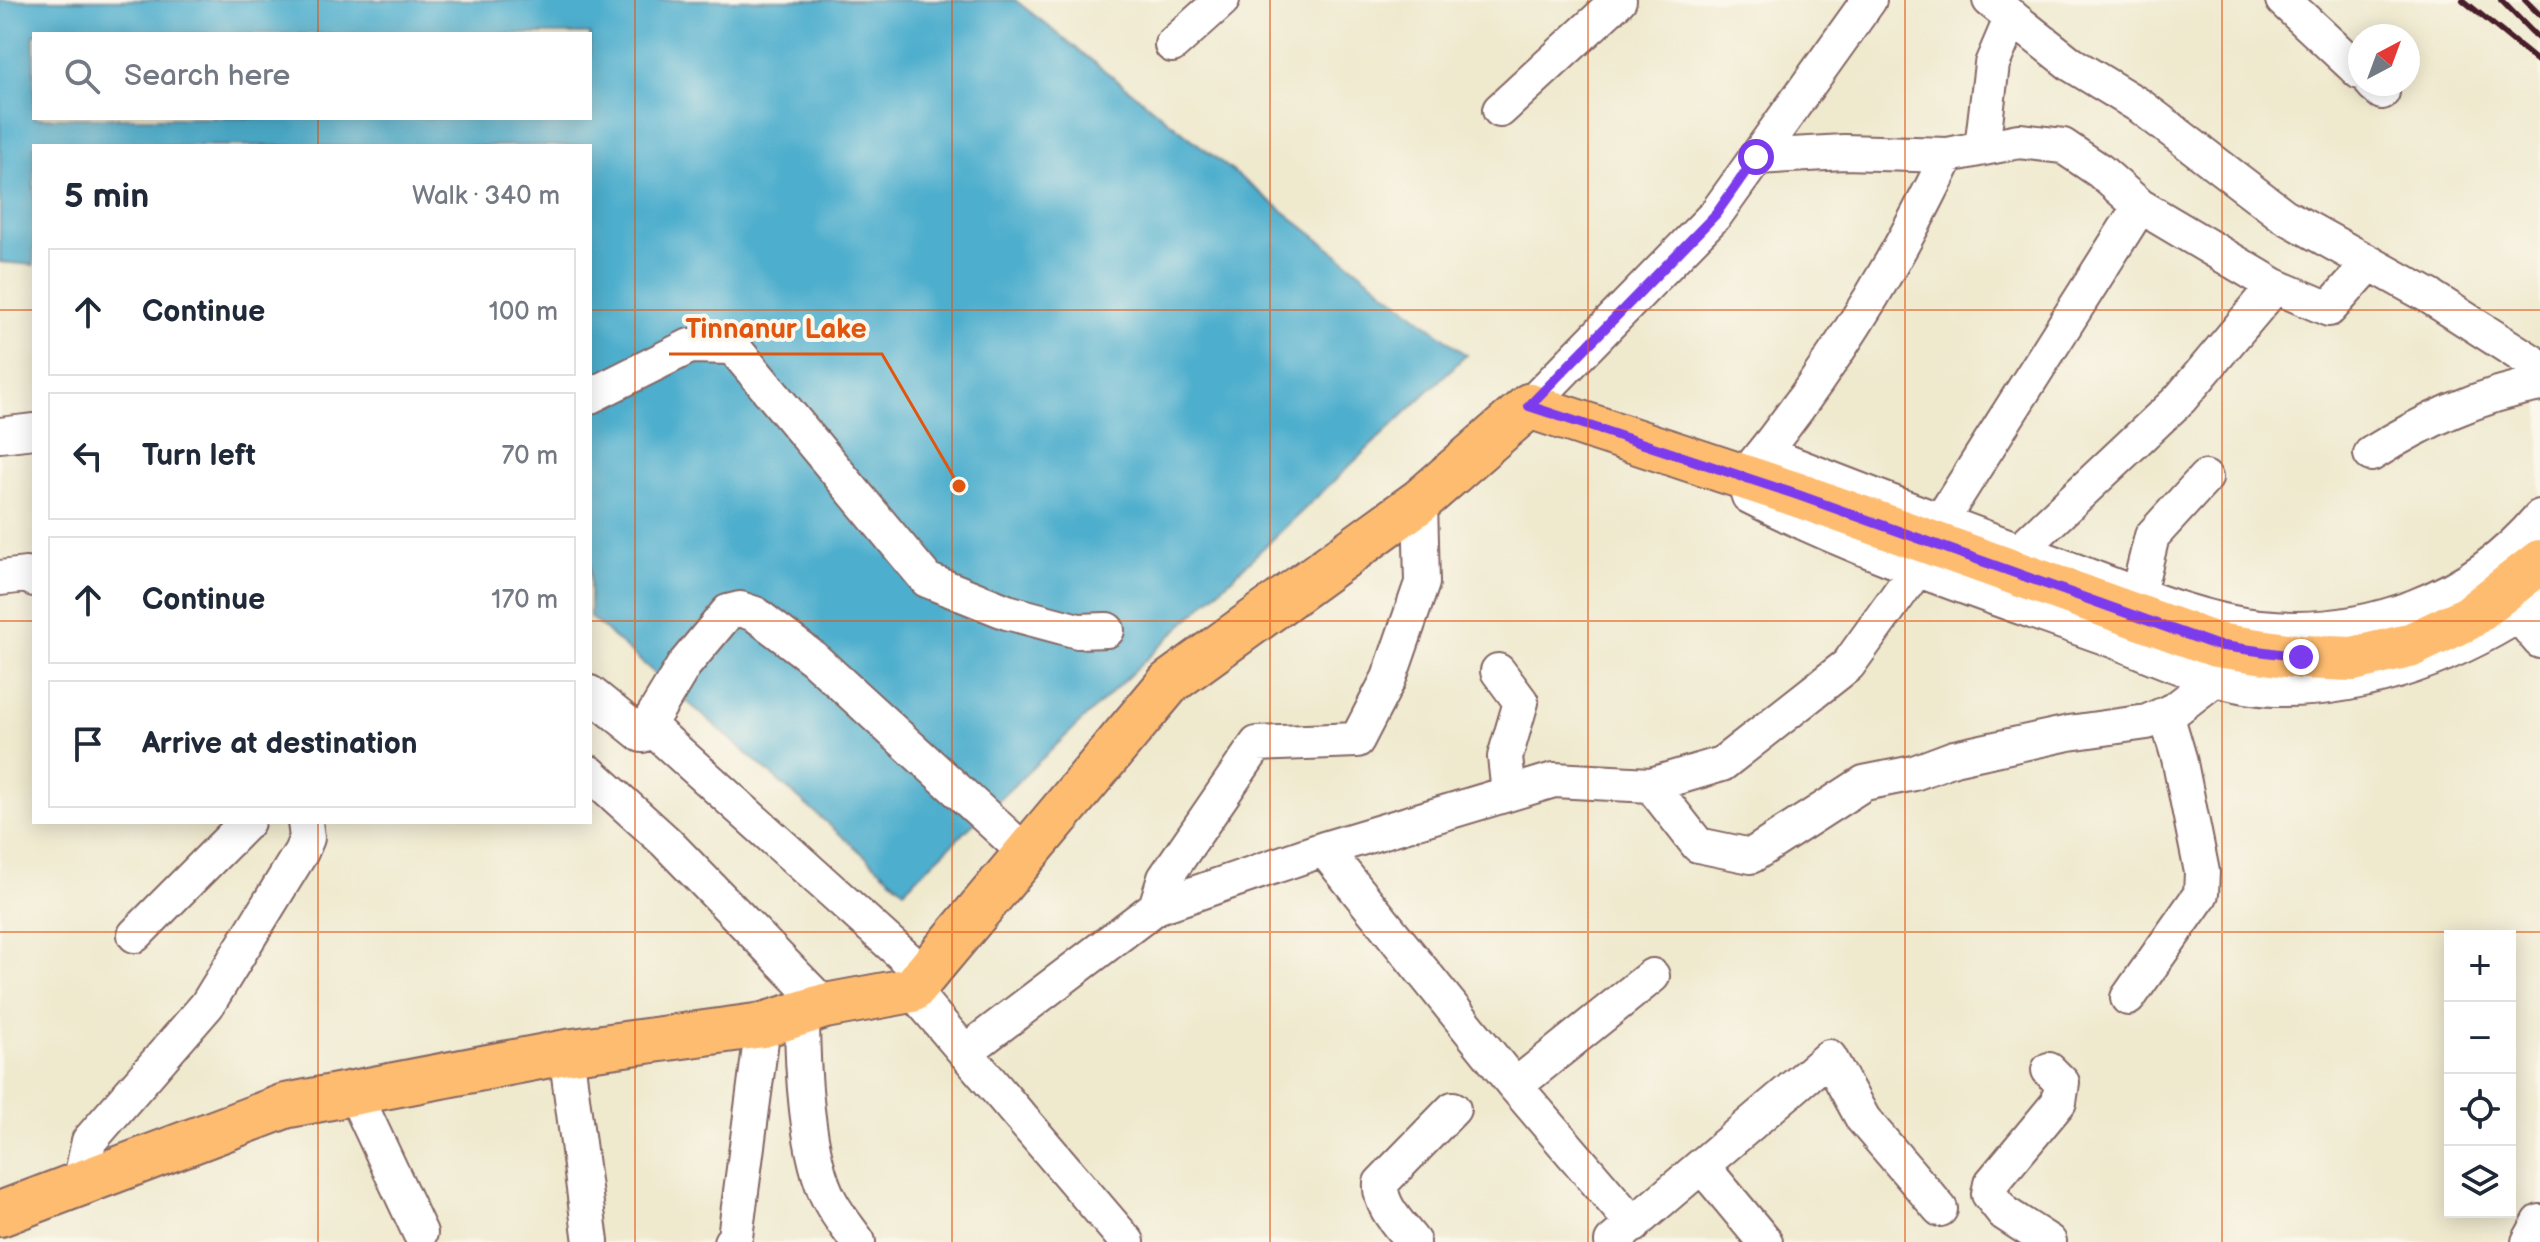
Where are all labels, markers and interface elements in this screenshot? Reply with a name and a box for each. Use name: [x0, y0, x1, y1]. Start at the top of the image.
north arrow: [2348, 24, 2420, 96]
search box: [32, 32, 592, 120]
icon: search: [60, 54, 104, 98]
text: Search here: [124, 58, 290, 94]
route start: [1738, 139, 1774, 175]
text: 5 min: [64, 176, 149, 217]
text: Walk · 340 m: [412, 181, 560, 212]
icon: ahead: [66, 290, 110, 334]
text: Continue: [142, 294, 265, 330]
text: 100 m: [489, 297, 558, 328]
callout: Tinnanur Lake: [669, 302, 882, 354]
text: Tinnanur Lake: [685, 313, 867, 346]
icon: left: [66, 434, 110, 478]
text: Turn left: [142, 438, 256, 474]
text: 70 m: [501, 441, 558, 472]
icon: ahead: [66, 578, 110, 622]
text: Continue: [142, 582, 265, 618]
text: 170 m: [491, 585, 558, 616]
route end: [2283, 639, 2319, 675]
icon: arrive: [66, 722, 110, 766]
text: Arrive at destination: [142, 726, 418, 762]
map controls: [2444, 930, 2516, 1218]
button: +: [2444, 930, 2516, 1002]
button: −: [2444, 1002, 2516, 1074]
button: locate: [2444, 1074, 2516, 1146]
button: layers: [2444, 1146, 2516, 1218]

